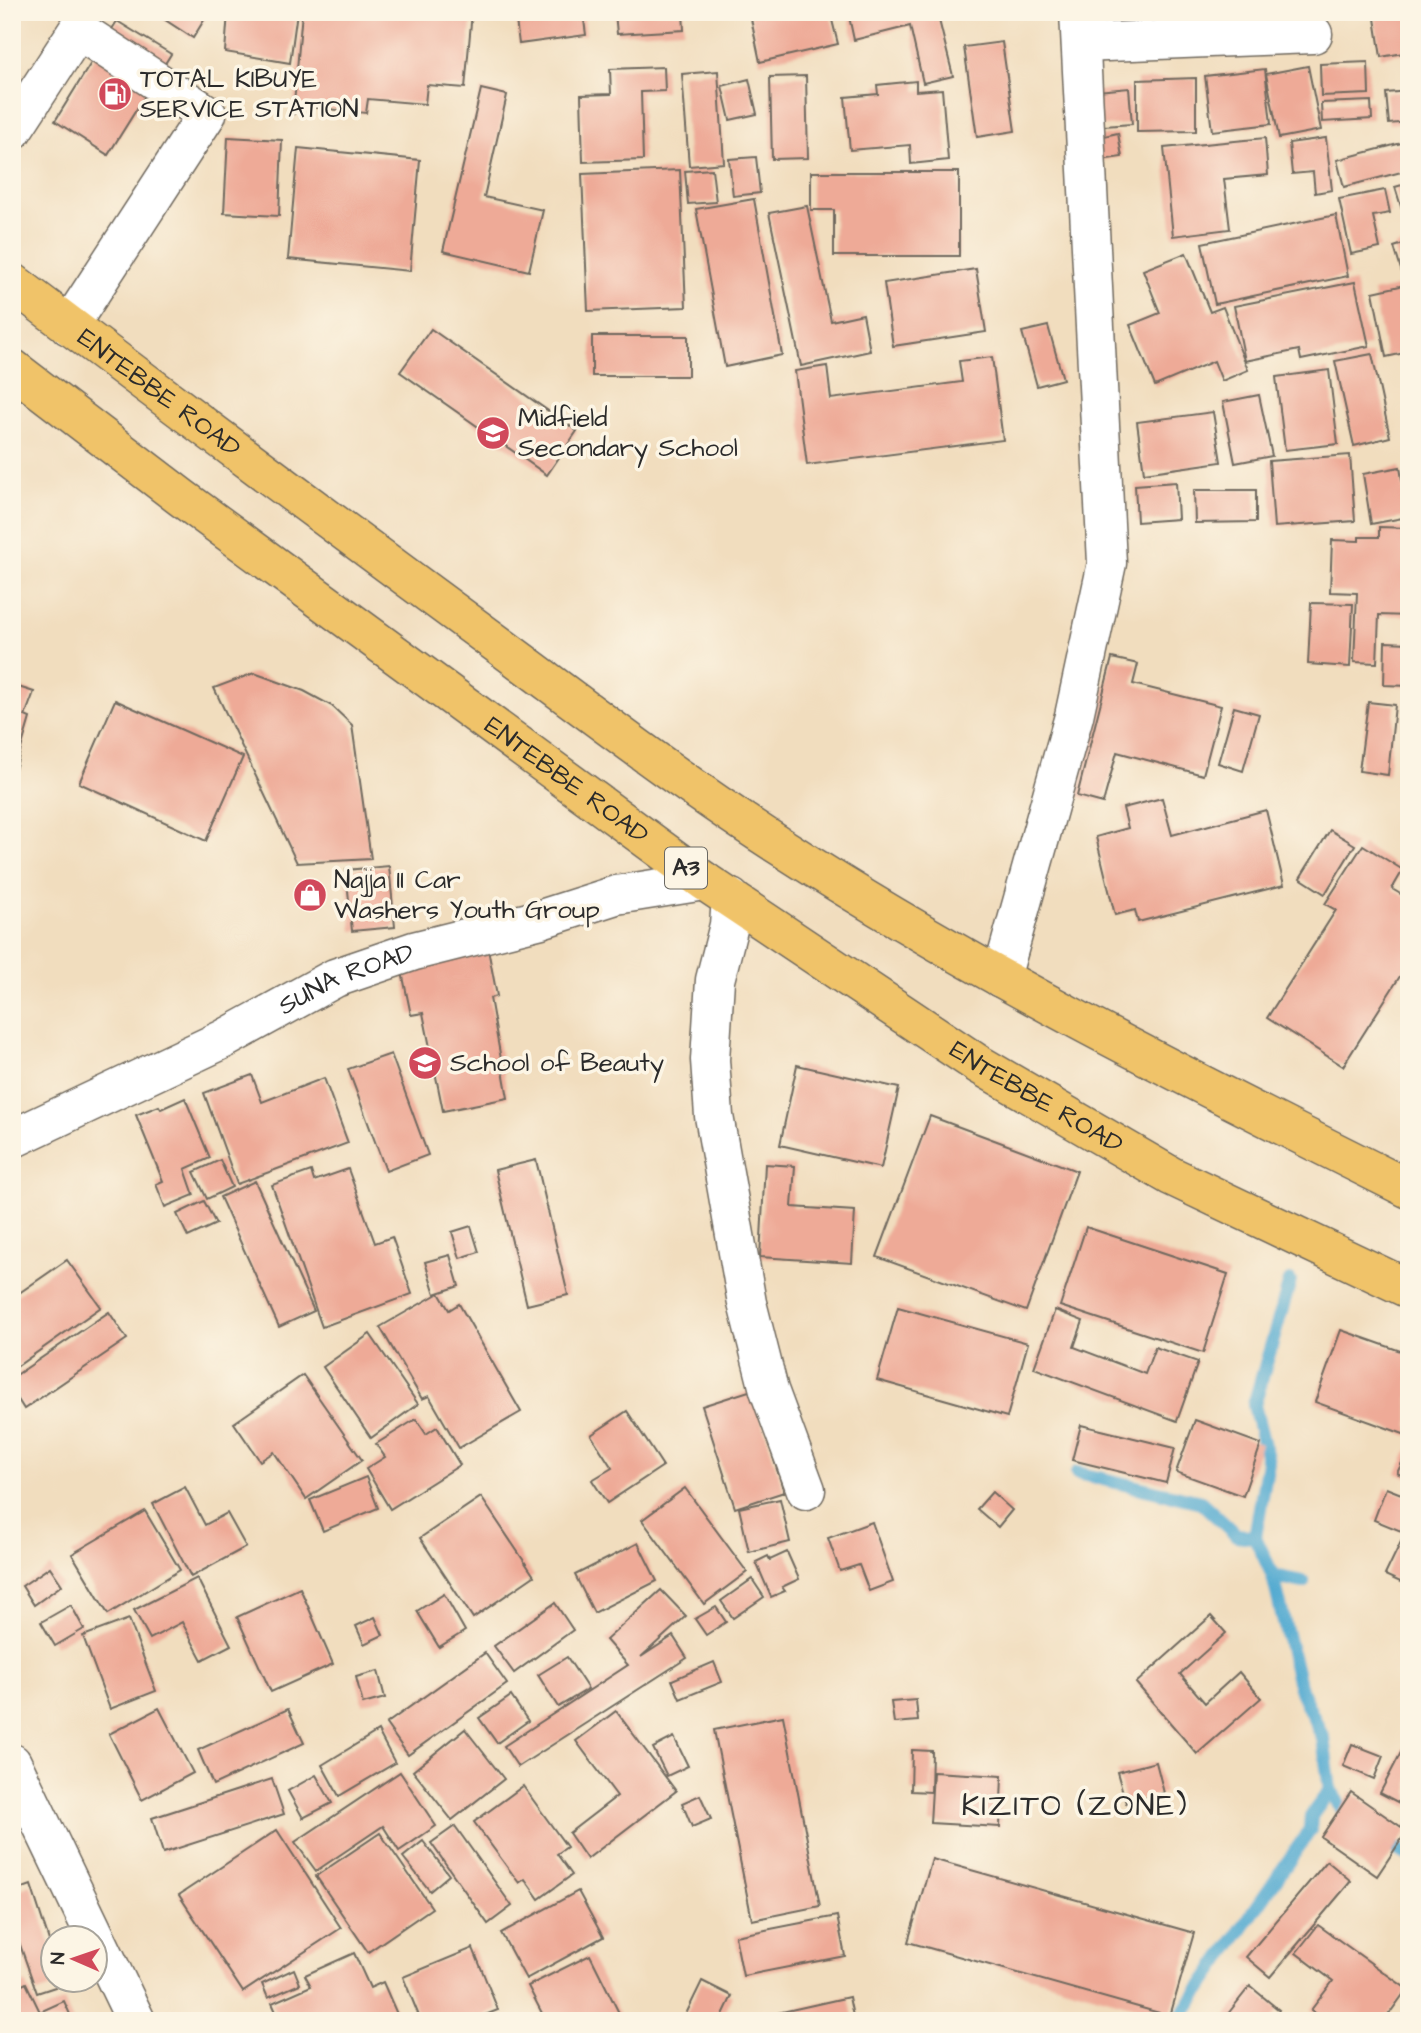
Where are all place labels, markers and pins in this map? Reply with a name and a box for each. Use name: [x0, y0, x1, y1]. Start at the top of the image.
place label: TOTAL KIBUYE SERVICE STATION: [140, 61, 359, 127]
fuel station icon: TOTAL KIBUYE SERVICE STATION: [96, 75, 134, 113]
place label: Midfield Secondary School: [518, 400, 738, 468]
school or university icon: Midfield Secondary School: [474, 414, 512, 452]
place label: Najja II Car Washers Youth Group: [334, 862, 600, 928]
shop icon: Najja II Car Washers Youth Group: [291, 876, 329, 914]
school or university icon: School of Beauty: [406, 1044, 444, 1082]
place label: School of Beauty: [450, 1045, 664, 1083]

